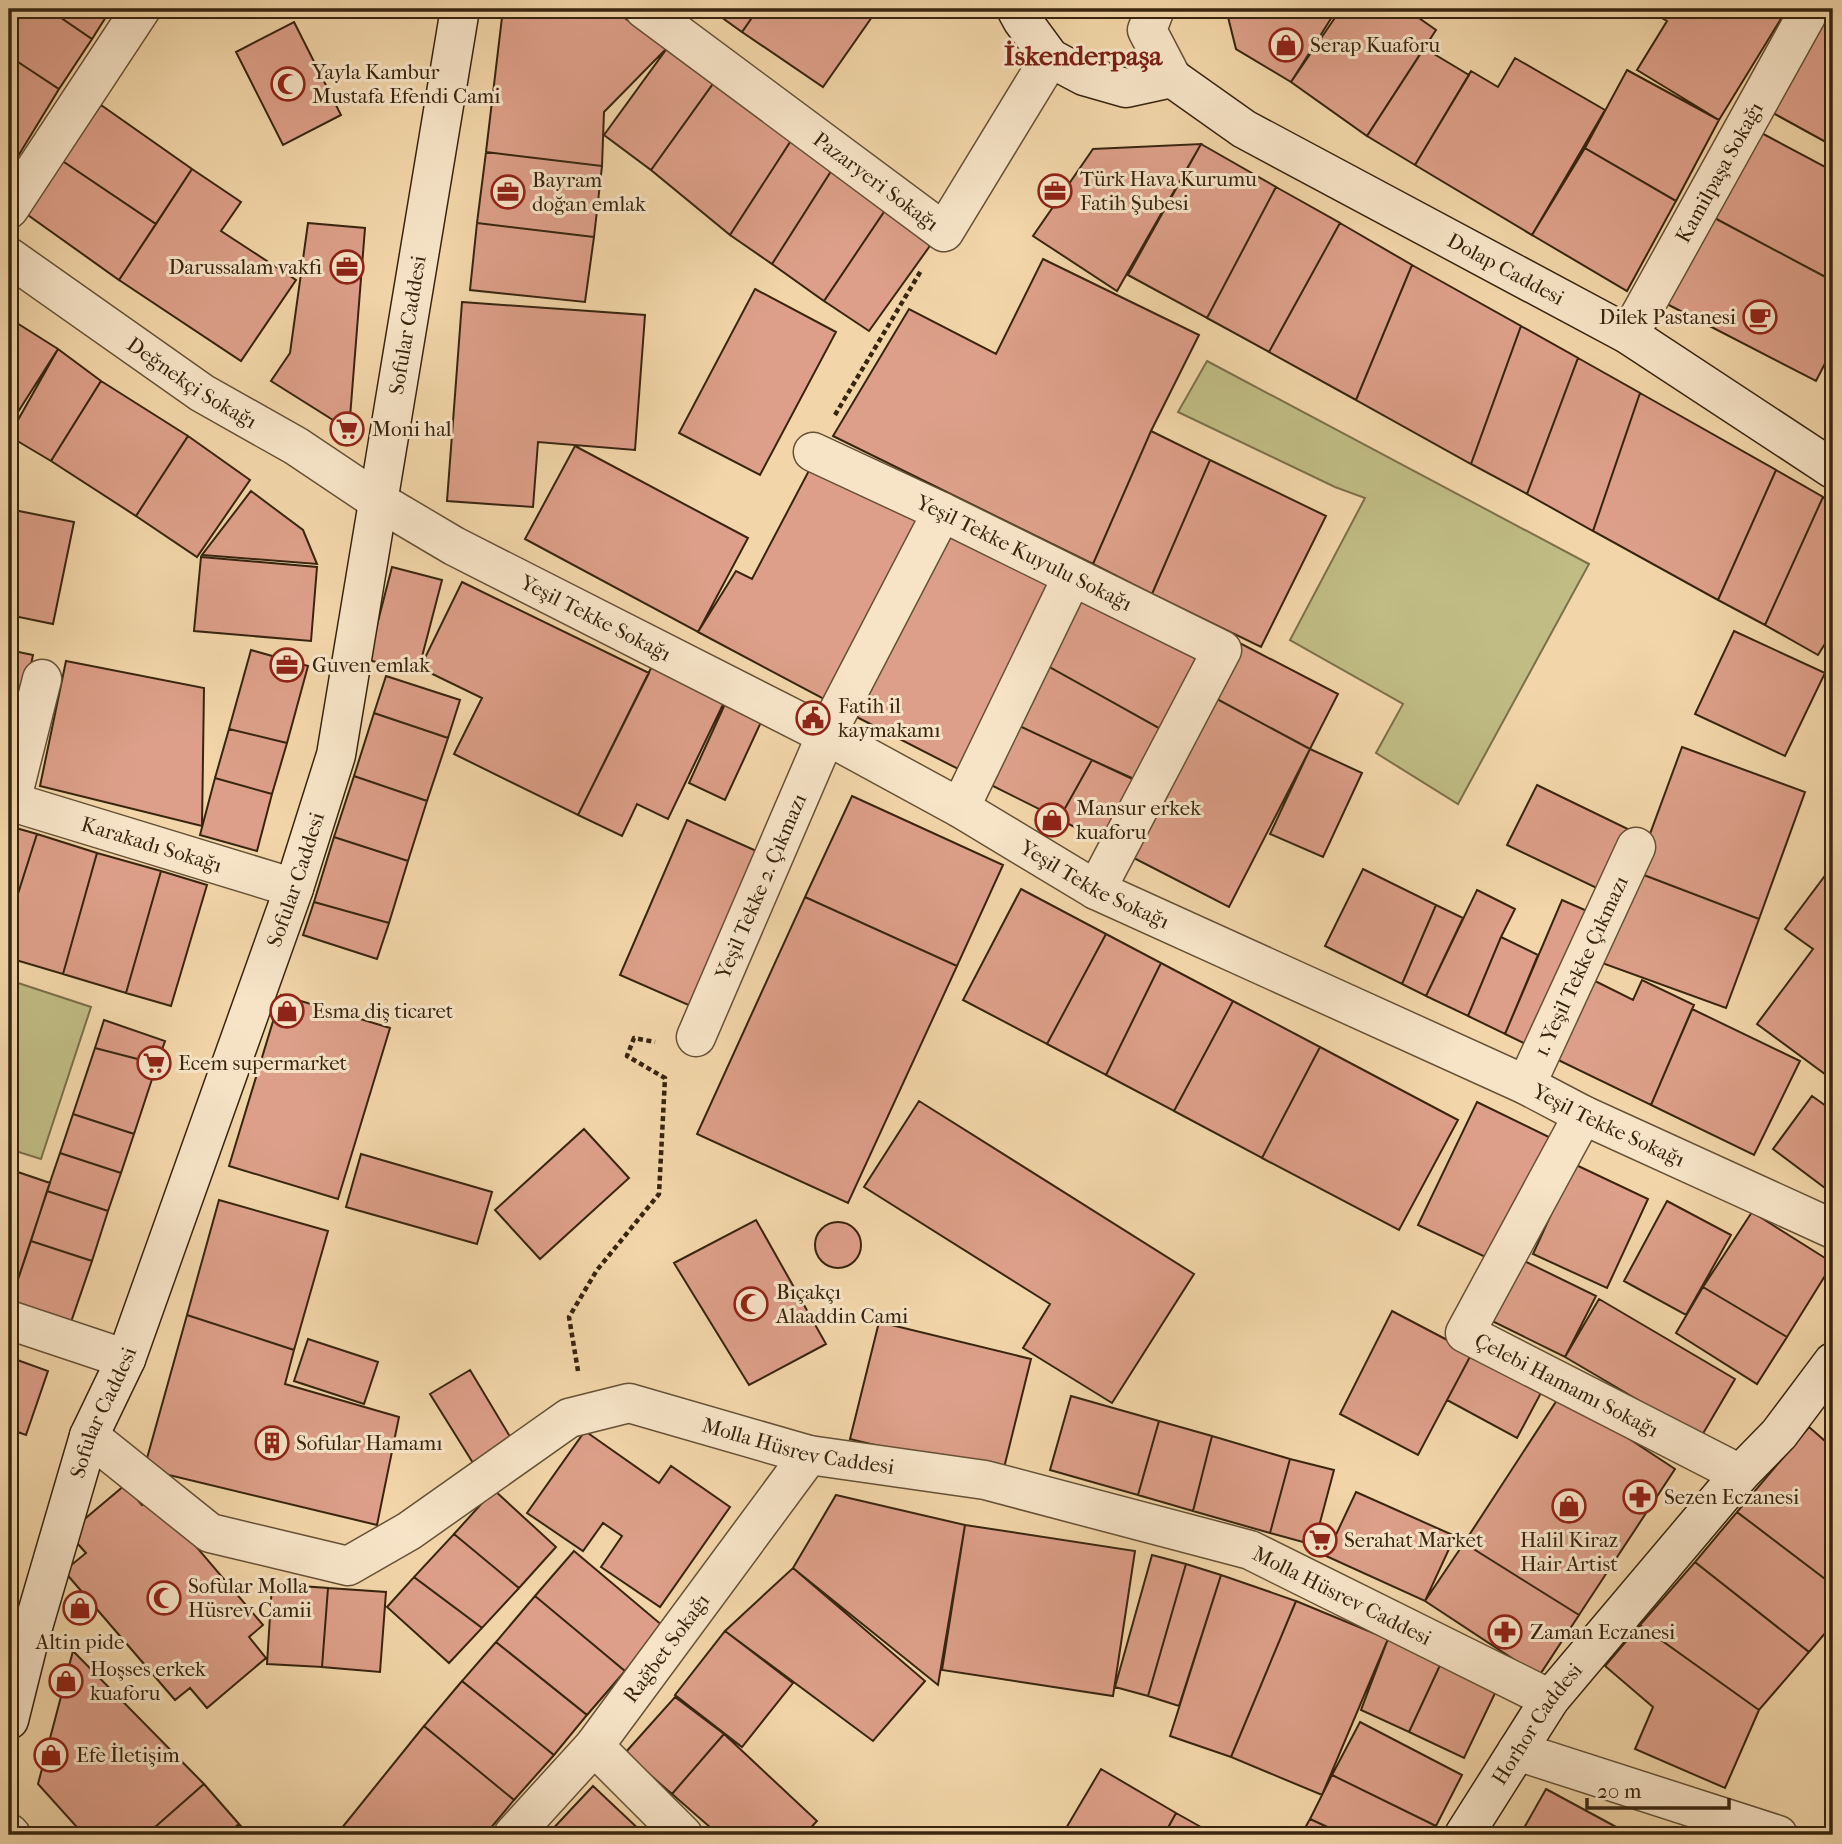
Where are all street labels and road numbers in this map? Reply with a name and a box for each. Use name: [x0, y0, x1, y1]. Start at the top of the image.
street label: Kamilpaşa Sokağı: [1671, 98, 1768, 247]
street label: Pazaryeri Sokağı: [808, 127, 943, 236]
street label: Dolap Caddesi: [1443, 228, 1568, 310]
street label: Sofular Caddesi: [384, 254, 431, 396]
street label: Değnekçi Sokağı: [122, 332, 261, 433]
street label: Yeşil Tekke Kuyulu Sokağı: [912, 489, 1136, 616]
street label: Yeşil Tekke Sokağı: [516, 569, 675, 666]
street label: Yeşil Tekke 2. Çıkmazı: [710, 790, 811, 984]
street label: Sofular Caddesi: [262, 809, 329, 950]
street label: Karakadı Sokağı: [78, 812, 225, 877]
street label: Yeşil Tekke Sokağı: [1015, 835, 1173, 934]
street label: 1. Yeşil Tekke Çıkmazı: [1529, 872, 1633, 1060]
street label: Yeşil Tekke Sokağı: [1528, 1078, 1688, 1172]
street label: Çelebi Hamamı Sokağı: [1470, 1328, 1662, 1442]
street label: Sofular Caddesi: [65, 1344, 141, 1481]
street label: Molla Hüsrev Caddesi: [699, 1413, 896, 1479]
street label: Molla Hüsrev Caddesi: [1249, 1541, 1435, 1650]
street label: Rağbet Sokağı: [618, 1589, 714, 1707]
street label: Horhor Caddesi: [1487, 1658, 1587, 1789]

